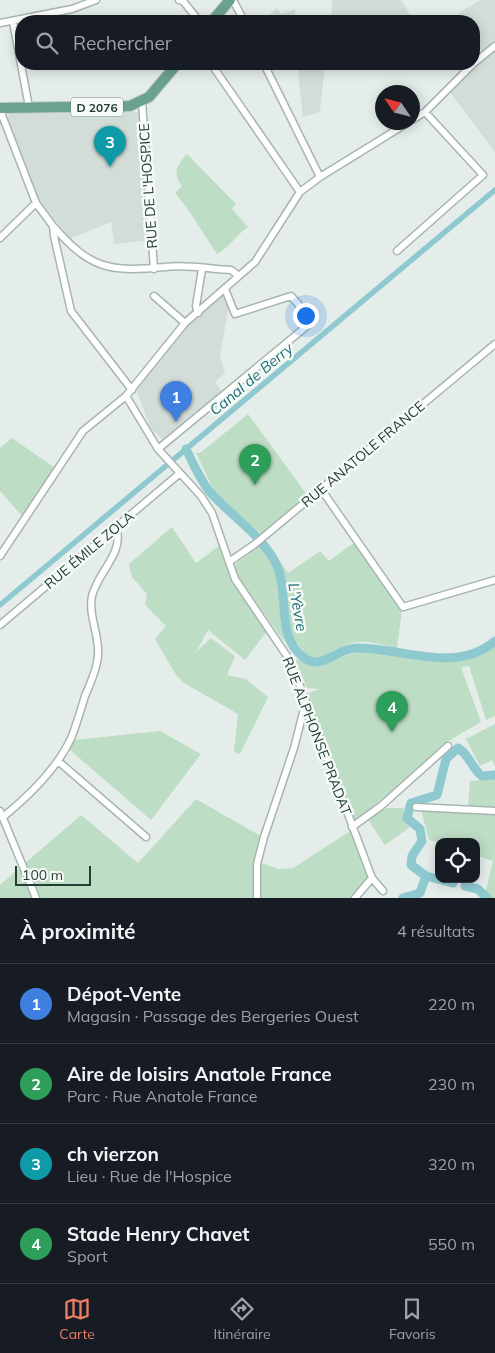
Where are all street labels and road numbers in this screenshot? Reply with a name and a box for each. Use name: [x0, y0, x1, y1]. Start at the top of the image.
road number: D 2076: [71, 98, 123, 116]
street label: RUE DE L'HOSPICE: [135, 123, 161, 249]
street label: RUE ANATOLE FRANCE: [298, 397, 428, 511]
street label: RUE ÉMILE ZOLA: [40, 507, 138, 593]
street label: RUE ALPHONSE PRADAT: [278, 654, 356, 818]

